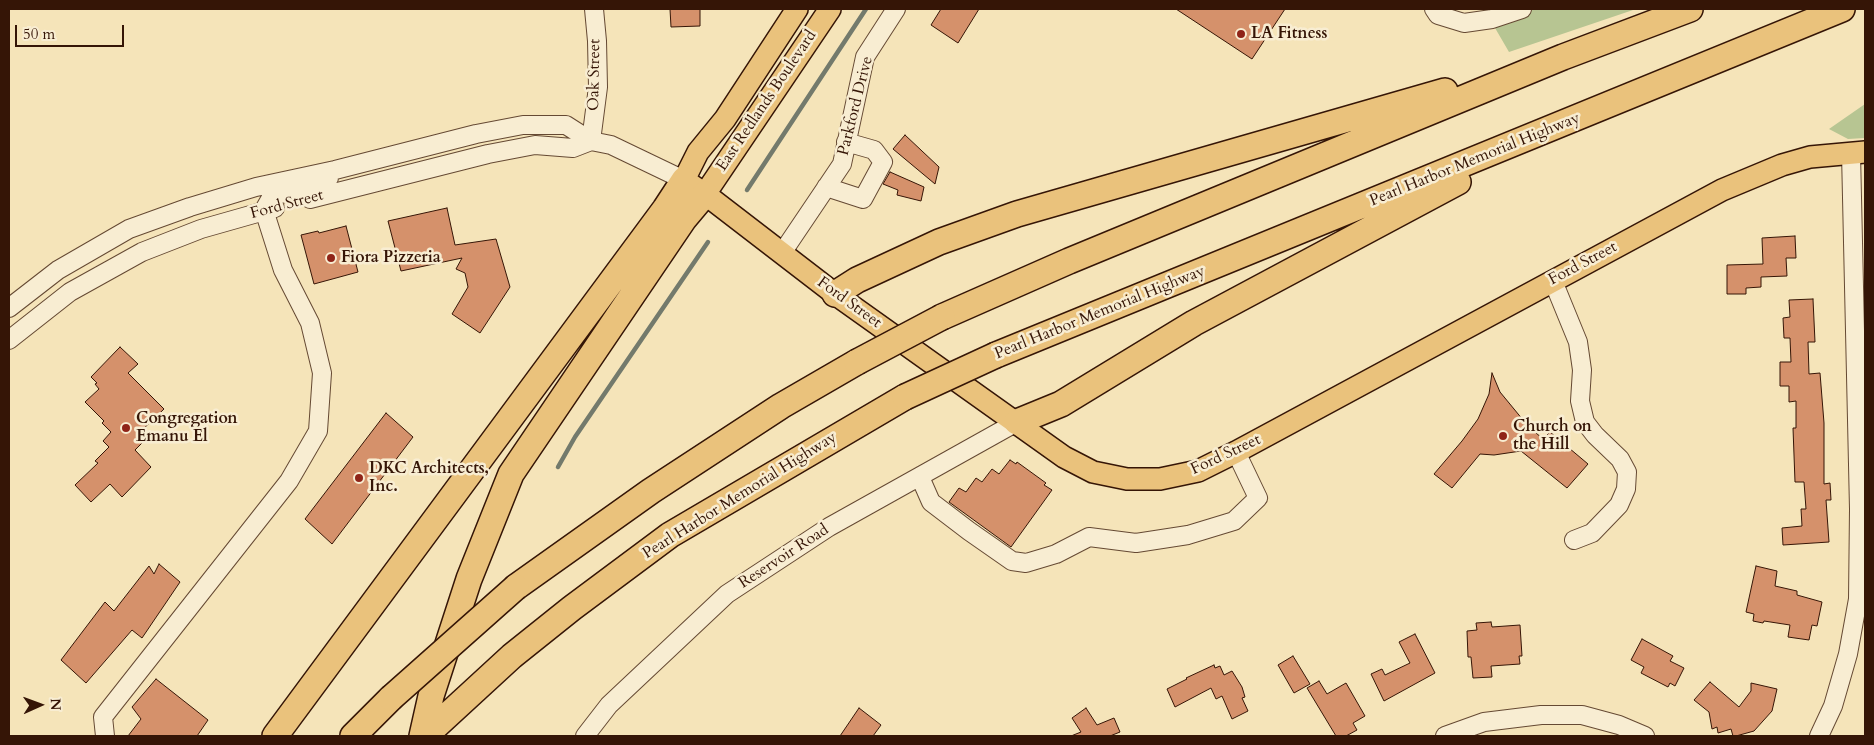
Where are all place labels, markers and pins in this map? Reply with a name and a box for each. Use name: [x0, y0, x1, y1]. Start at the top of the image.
place label: LA Fitness: [1251, 24, 1327, 44]
marker: LA Fitness: [1235, 28, 1247, 40]
place label: Fiora Pizzeria: [341, 248, 441, 268]
marker: Fiora Pizzeria: [325, 252, 337, 264]
place label: Congregation Emanu El: [136, 409, 237, 447]
place label: Church on the Hill: [1513, 417, 1592, 455]
marker: Congregation Emanu El: [120, 422, 132, 434]
marker: Church on the Hill: [1497, 430, 1509, 442]
place label: DKC Architects, Inc.: [369, 459, 489, 497]
marker: DKC Architects, Inc.: [353, 472, 365, 484]

